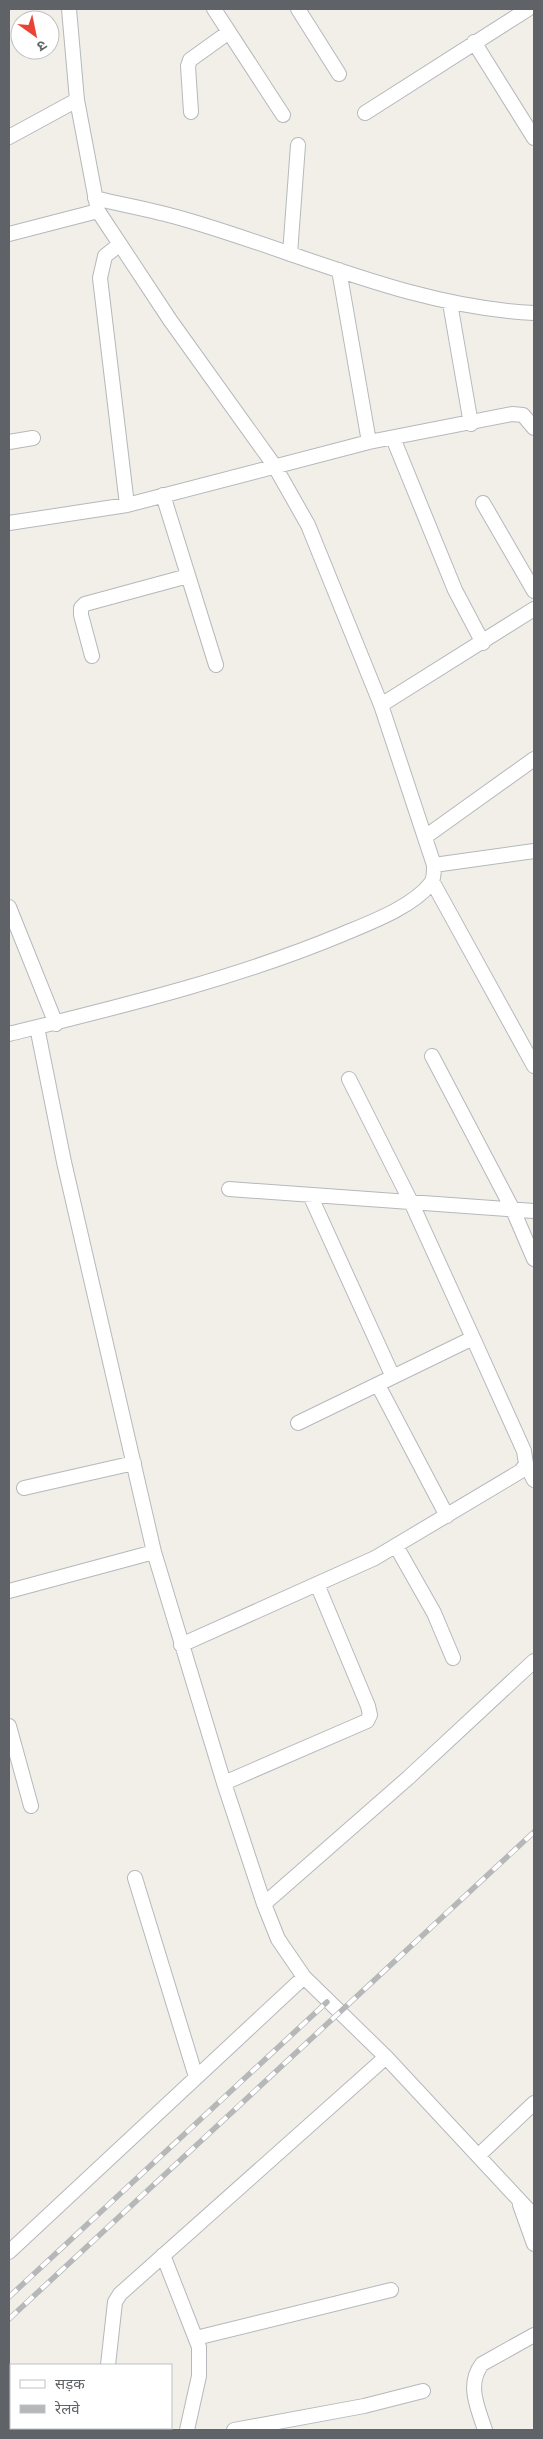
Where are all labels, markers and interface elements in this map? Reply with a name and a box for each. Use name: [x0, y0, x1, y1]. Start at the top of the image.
north arrow: [10, 10, 60, 60]
text: उ: [34, 37, 50, 56]
legend: [10, 2364, 172, 2429]
text: सड़क: [55, 2374, 85, 2393]
text: रेलवे: [54, 2399, 80, 2418]

